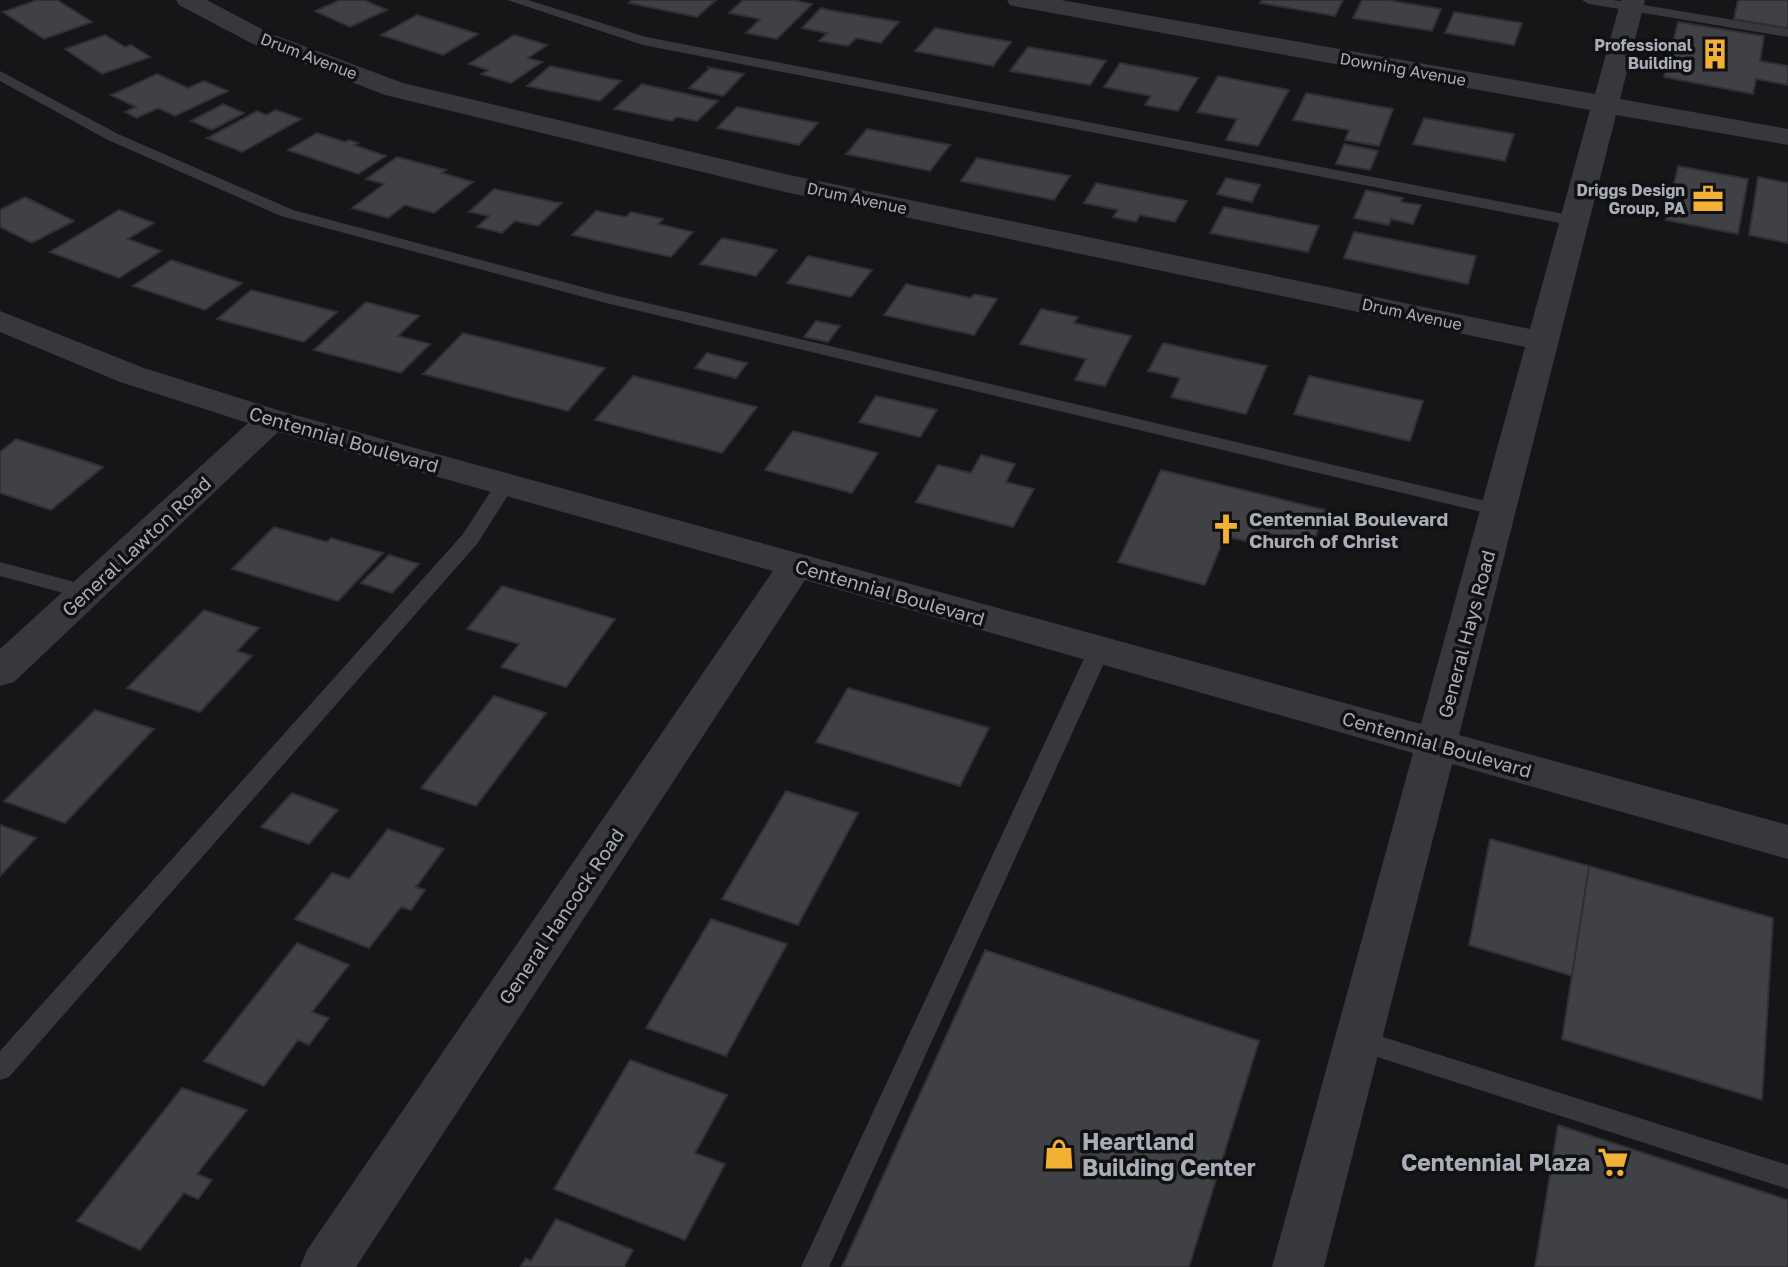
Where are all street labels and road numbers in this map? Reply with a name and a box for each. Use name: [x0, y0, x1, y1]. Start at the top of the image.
street label: Drum Avenue: [258, 28, 360, 84]
street label: Downing Avenue: [1338, 48, 1468, 90]
street label: Drum Avenue: [805, 178, 909, 218]
street label: Drum Avenue: [1360, 294, 1464, 334]
street label: Centennial Boulevard: [247, 401, 441, 477]
street label: General Lawton Road: [57, 471, 215, 621]
street label: General Hays Road: [1433, 548, 1499, 720]
street label: Centennial Boulevard: [793, 554, 987, 630]
street label: Centennial Boulevard: [1340, 706, 1534, 782]
street label: General Hancock Road: [494, 824, 628, 1008]

